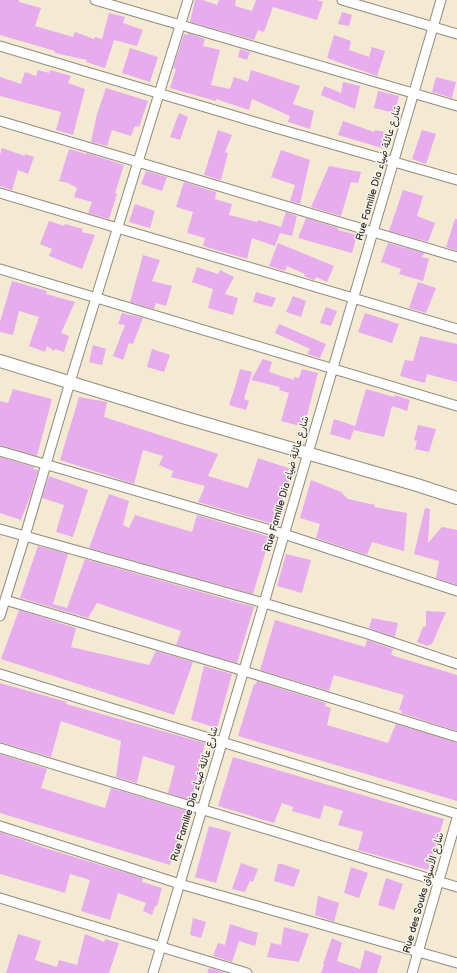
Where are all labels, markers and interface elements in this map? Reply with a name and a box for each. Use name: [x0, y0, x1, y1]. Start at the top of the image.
street label: Rue Famille Dia شارع عائلة ضياء: [354, 104, 404, 242]
street label: Rue Famille Dia شارع عائلة ضياء: [262, 415, 312, 553]
street label: Rue Famille Dia شارع عائلة ضياء: [169, 725, 221, 863]
street label: Rue des Souks شارع الأسواق: [401, 831, 447, 955]

